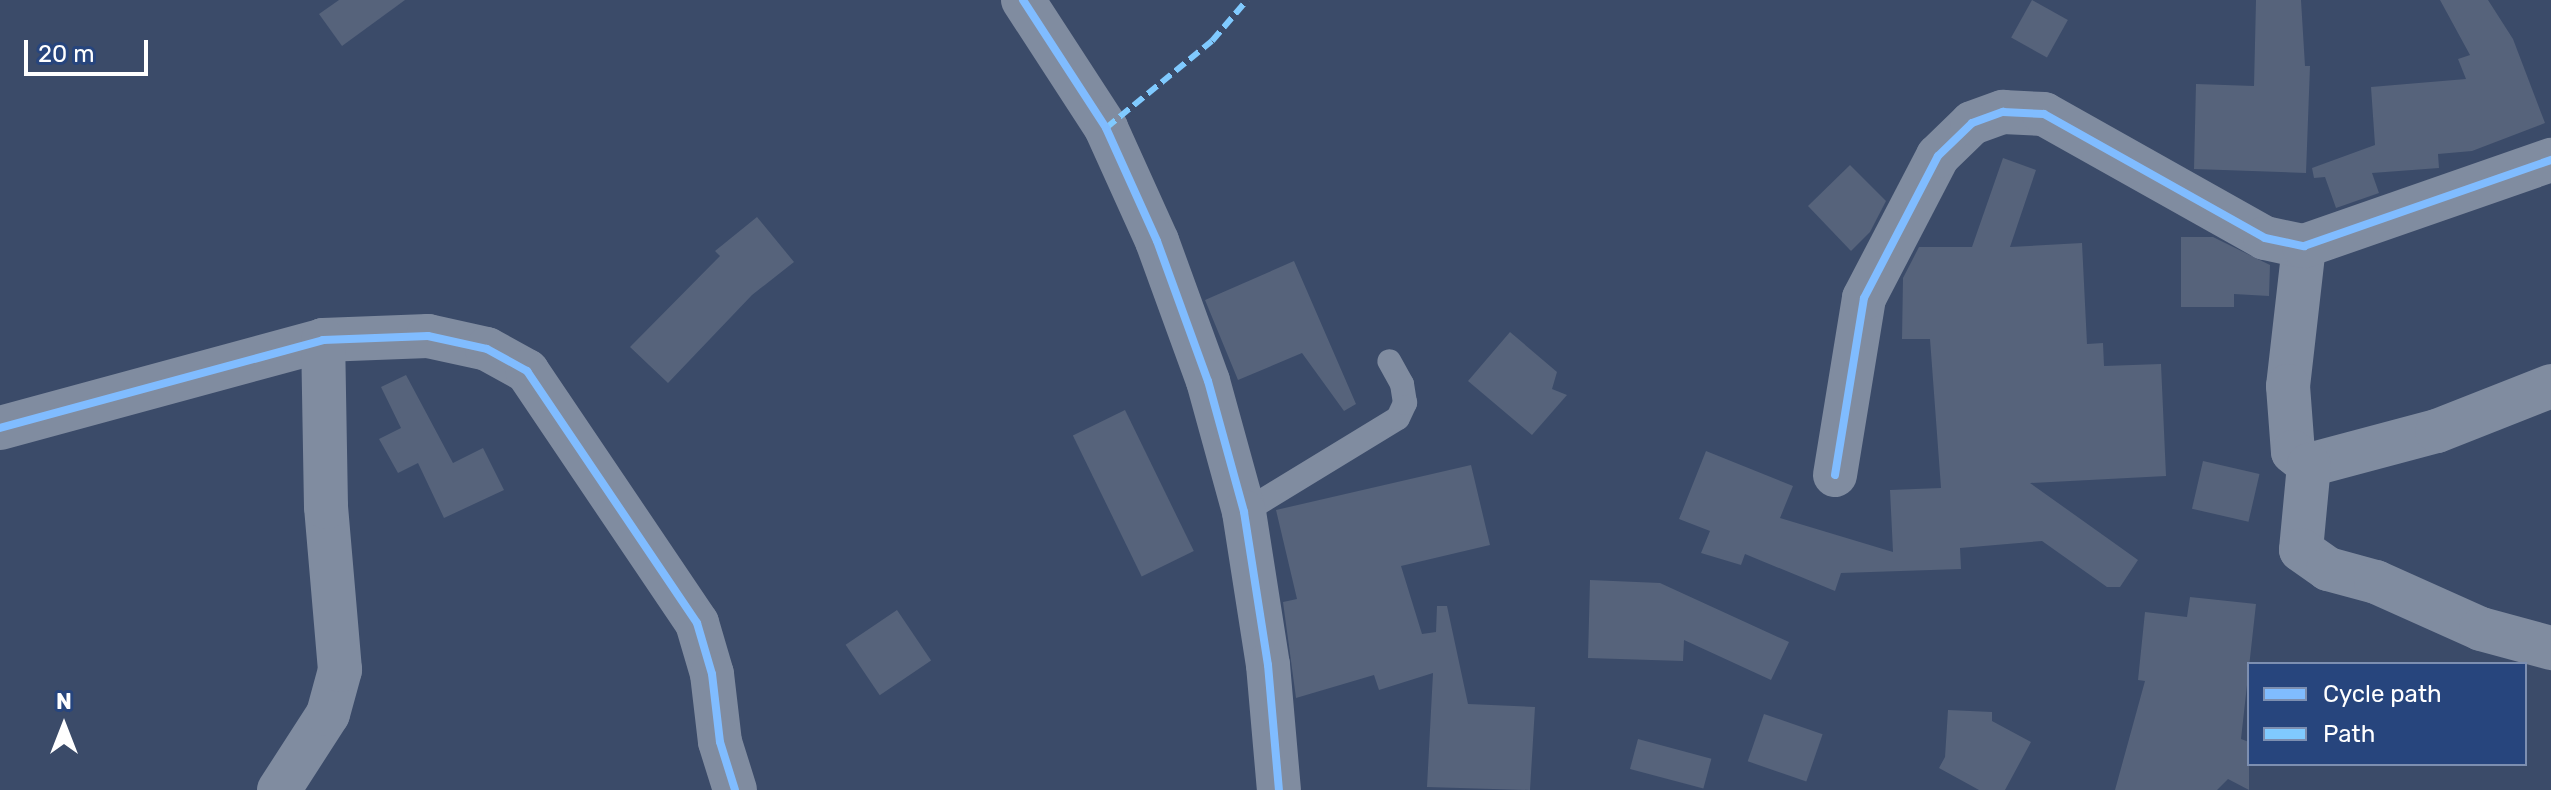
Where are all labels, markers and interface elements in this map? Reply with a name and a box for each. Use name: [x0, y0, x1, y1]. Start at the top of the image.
scale bar: [28, 24, 152, 74]
text: 20 m: [38, 40, 95, 68]
legend: [2247, 662, 2527, 766]
text: Cycle path: [2323, 680, 2442, 708]
north arrow: [24, 686, 104, 766]
text: N: [56, 688, 72, 715]
text: Path: [2323, 720, 2375, 748]

